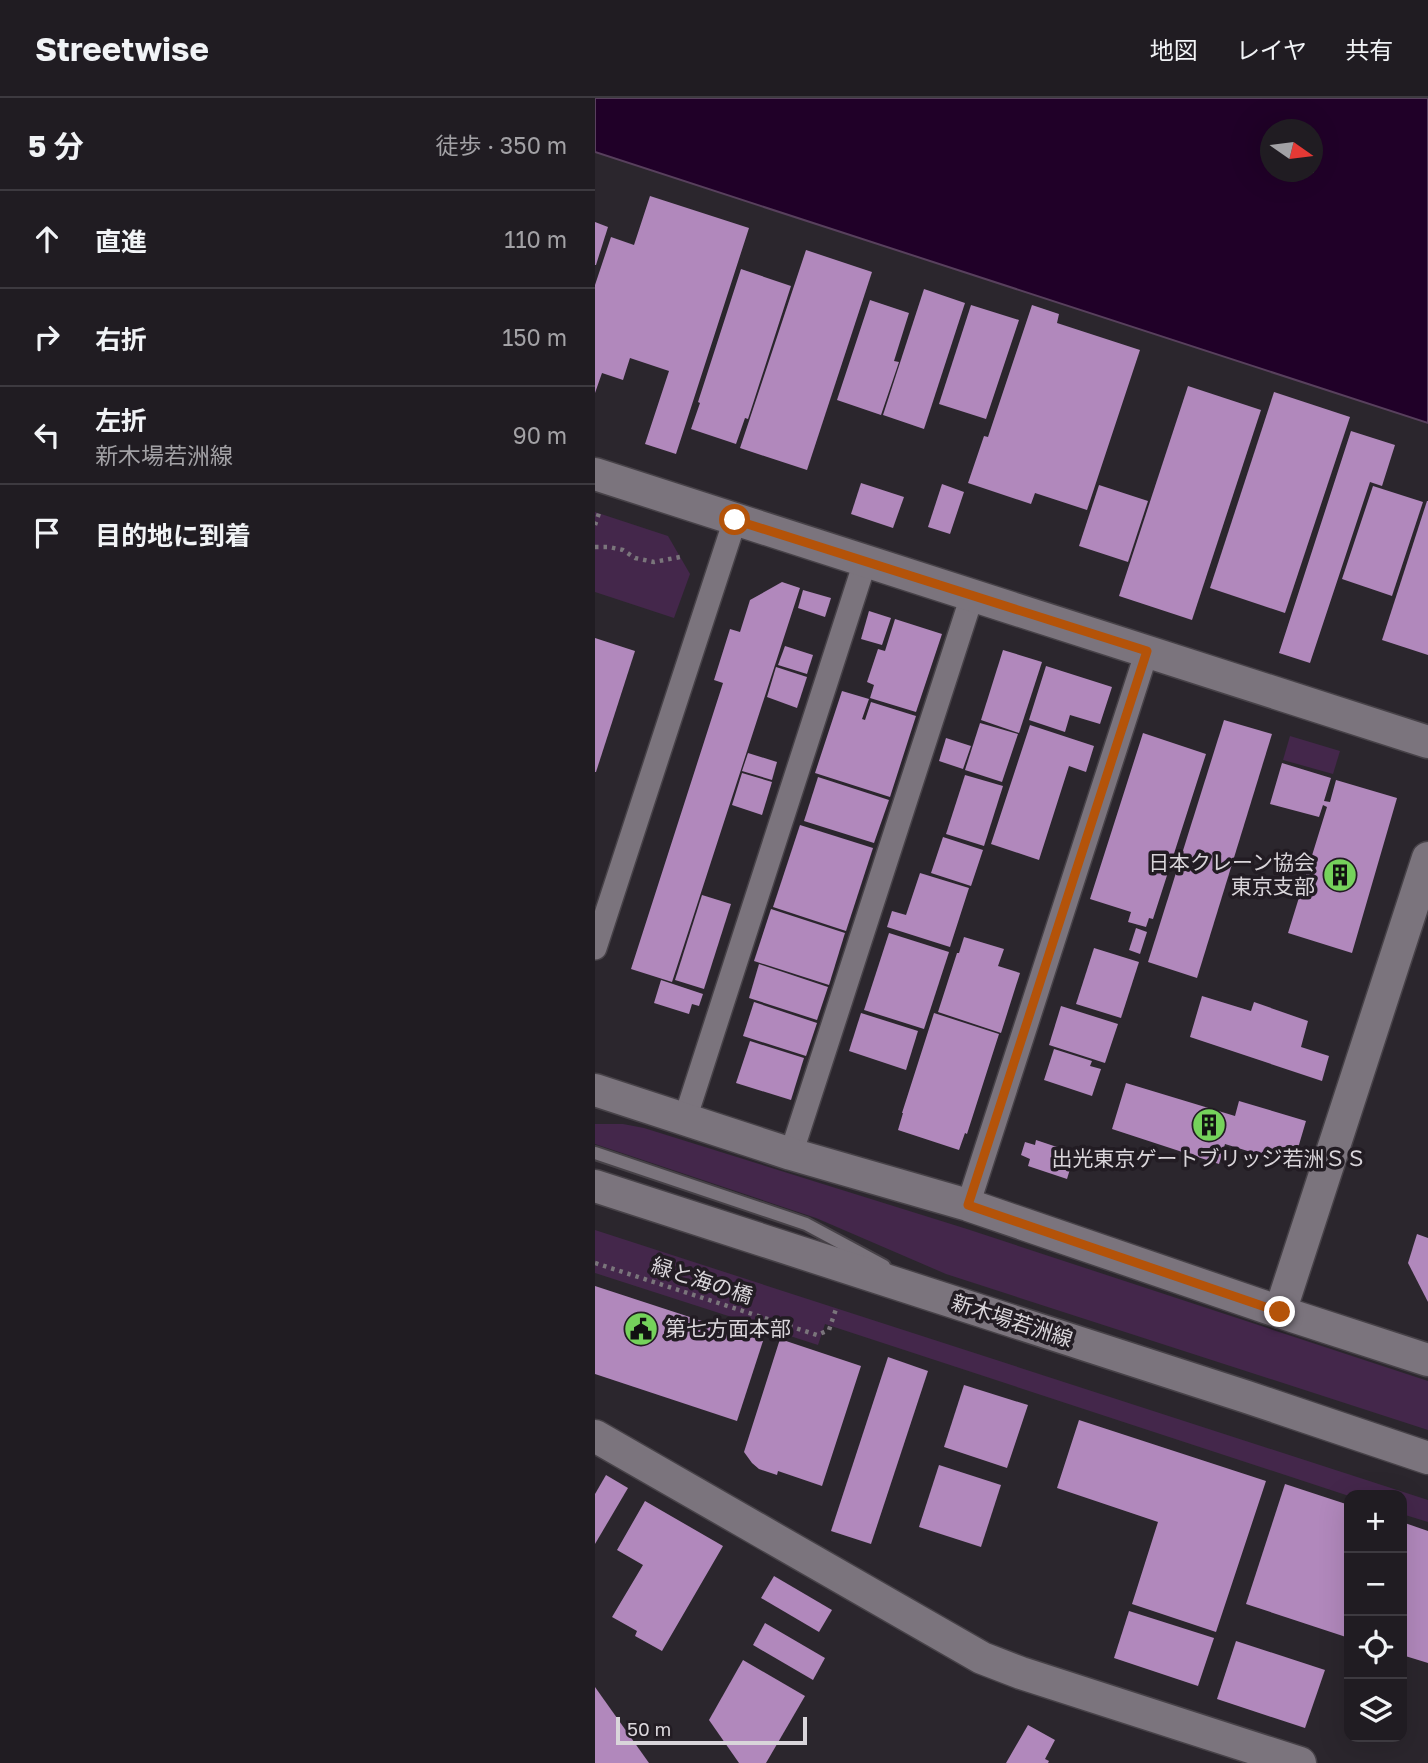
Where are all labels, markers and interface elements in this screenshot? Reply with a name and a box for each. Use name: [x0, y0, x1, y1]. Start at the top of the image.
text: Streetwise: [35, 29, 209, 68]
text: 地図: [1150, 35, 1198, 64]
text: レイヤ: [1236, 35, 1307, 64]
text: 共有: [1345, 35, 1393, 64]
north arrow: [1260, 119, 1323, 182]
text: 5 分: [28, 128, 84, 164]
text: 徒歩 · 350 m: [435, 131, 567, 159]
icon: ahead: [28, 220, 66, 258]
text: 110 m: [504, 225, 567, 253]
text: 直進: [95, 226, 147, 257]
icon: right: [28, 318, 66, 356]
text: 150 m: [502, 323, 567, 351]
text: 右折: [95, 324, 147, 355]
text: 左折: [95, 405, 147, 436]
icon: left: [28, 416, 66, 454]
text: 90 m: [513, 421, 567, 449]
text: 新木場若洲線: [95, 441, 233, 469]
route start: [719, 504, 750, 535]
icon: arrive: [28, 514, 66, 552]
text: 目的地に到着: [95, 520, 251, 551]
place label: 日本クレーン協会 東京支部: [1148, 849, 1315, 899]
building icon: 日本クレーン協会 東京支部: [1321, 856, 1359, 894]
building icon: 出光東京ゲートブリッジ若洲ＳＳ: [1190, 1106, 1228, 1144]
place label: 出光東京ゲートブリッジ若洲ＳＳ: [1052, 1145, 1367, 1171]
street label: 緑と海の橋: [648, 1251, 756, 1309]
street label: 新木場若洲線: [948, 1288, 1076, 1352]
route end: [1264, 1296, 1295, 1327]
public building icon: 第七方面本部: [622, 1310, 660, 1348]
place label: 第七方面本部: [665, 1315, 791, 1341]
map controls: [1344, 1490, 1407, 1742]
button: +: [1344, 1490, 1407, 1553]
button: −: [1344, 1553, 1407, 1616]
button: locate: [1344, 1616, 1407, 1679]
button: layers: [1344, 1679, 1407, 1742]
scale bar: [616, 1714, 807, 1746]
text: 50 m: [627, 1717, 671, 1740]

